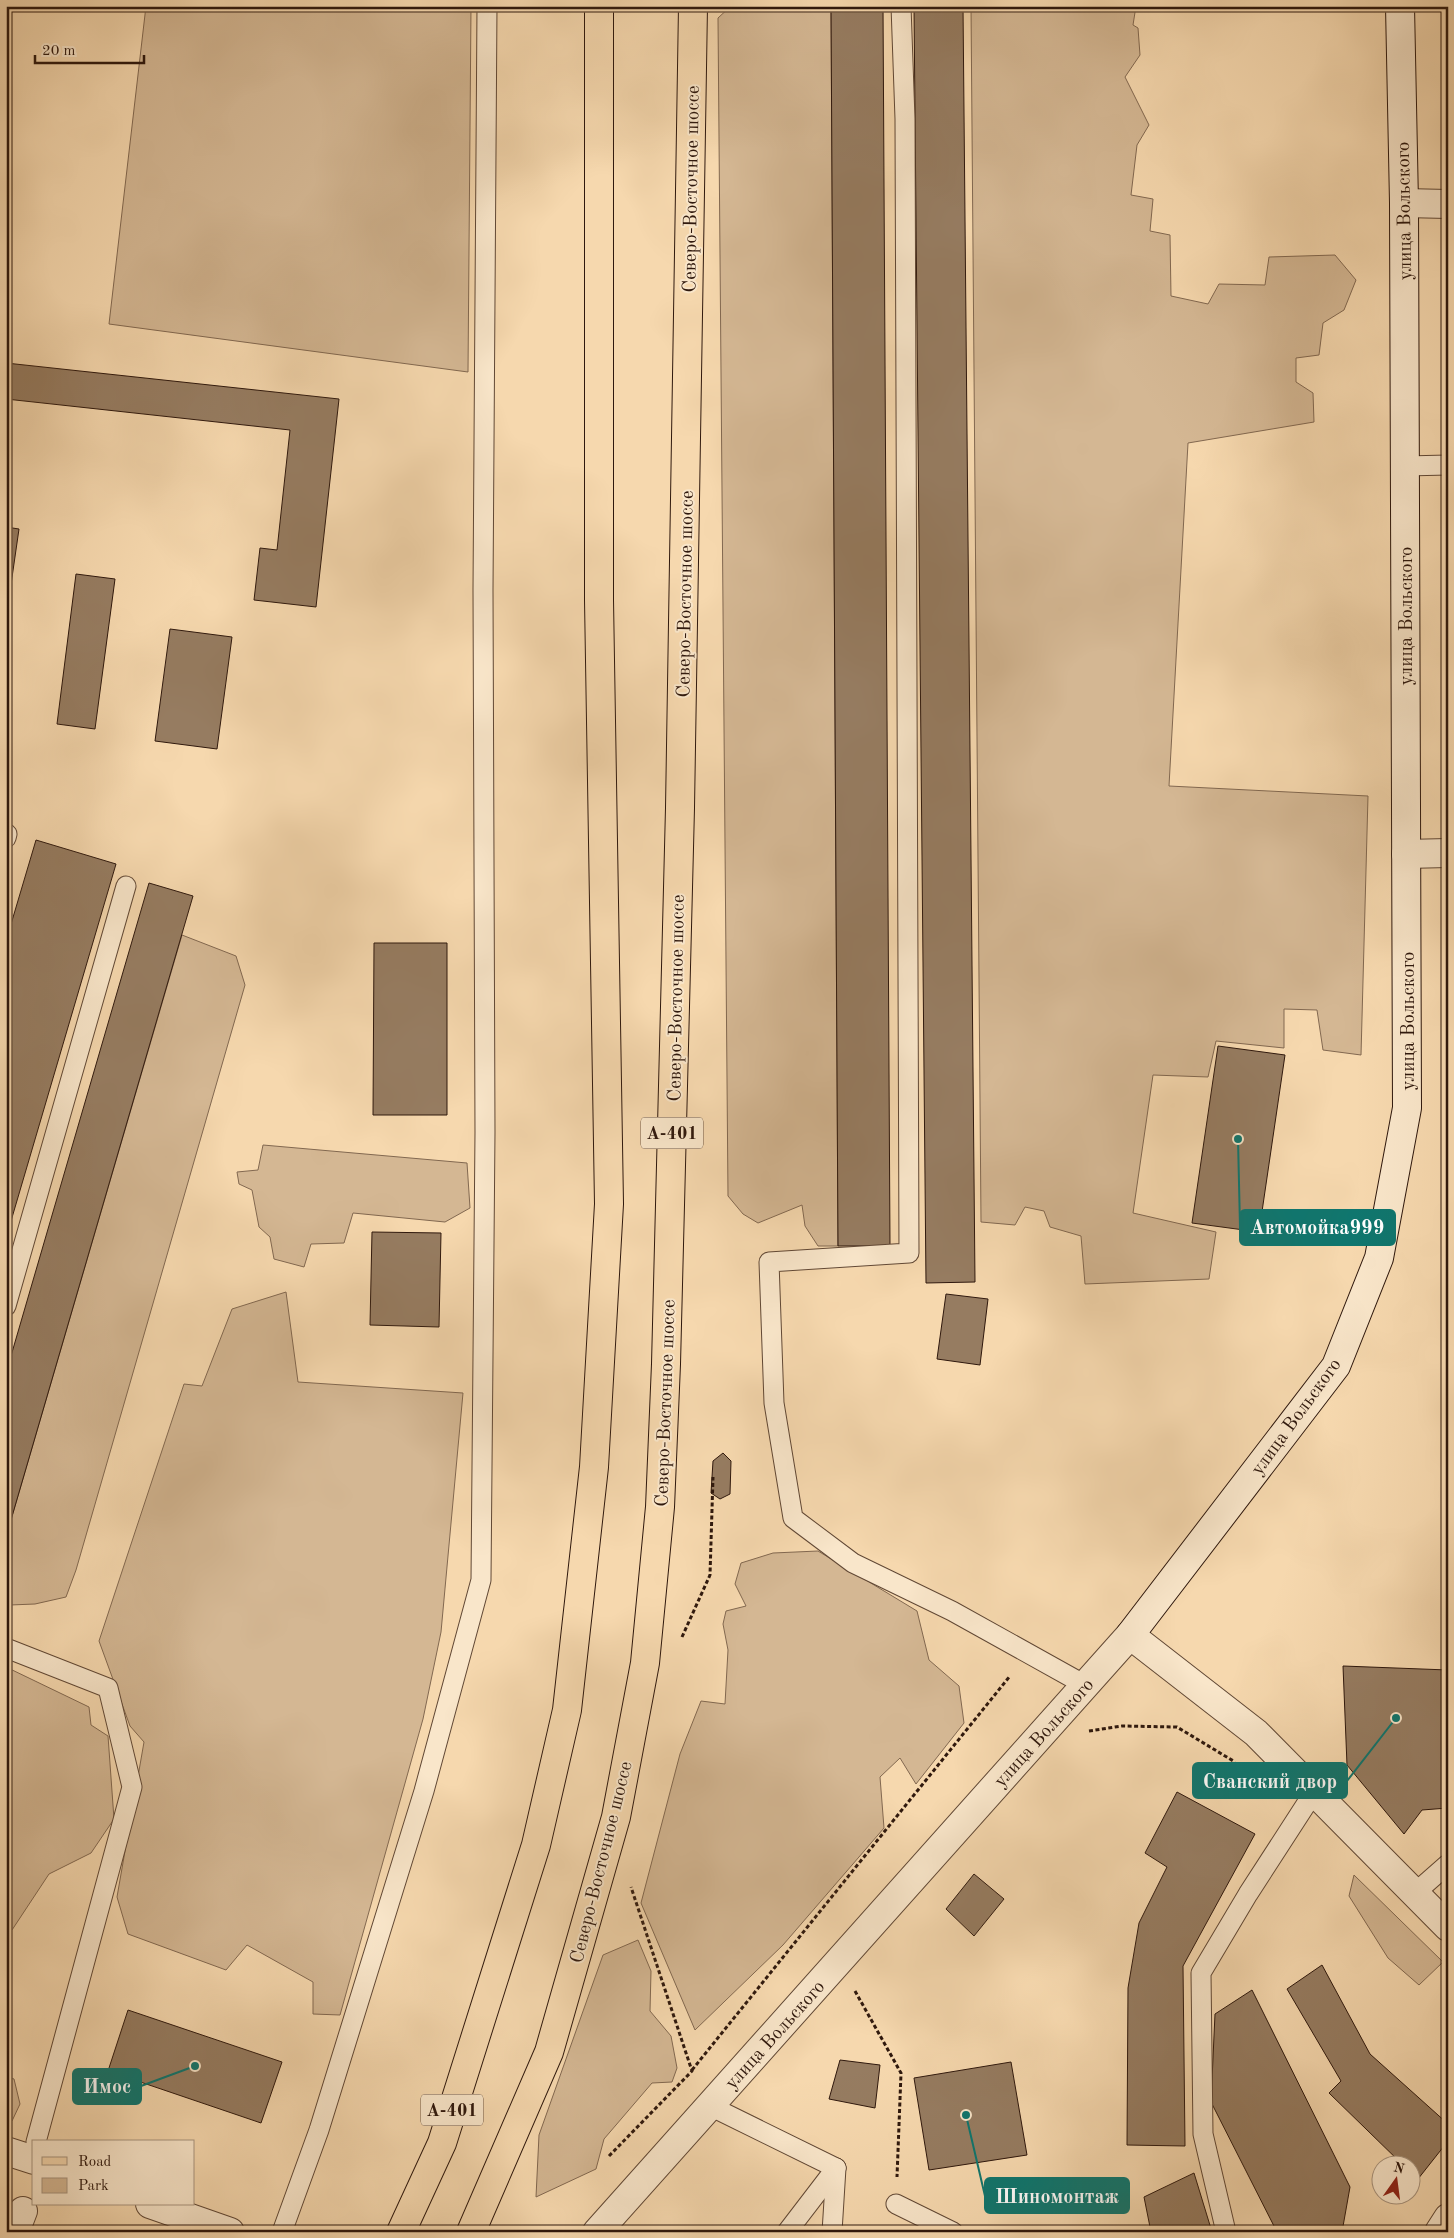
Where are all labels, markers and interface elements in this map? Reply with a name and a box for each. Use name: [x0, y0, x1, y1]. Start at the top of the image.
scale bar: [35, 32, 144, 64]
text: 20 m: [42, 44, 76, 59]
street label: Северо-Восточное шоссе: [681, 85, 704, 293]
street label: улица Вольского: [1395, 141, 1416, 281]
street label: Северо-Восточное шоссе: [675, 490, 698, 698]
street label: улица Вольского: [1398, 547, 1417, 685]
street label: Северо-Восточное шоссе: [666, 894, 689, 1102]
street label: улица Вольского: [1400, 952, 1419, 1090]
road number: А-401: [641, 1118, 703, 1148]
callout: Автомойка999: [1240, 1210, 1395, 1245]
text: Автомойка999: [1250, 1219, 1384, 1239]
street label: Северо-Восточное шоссе: [653, 1299, 680, 1507]
street label: улица Вольского: [1249, 1356, 1346, 1479]
street label: улица Вольского: [991, 1676, 1098, 1792]
street label: Северо-Восточное шоссе: [568, 1760, 637, 1966]
callout: Сванский двор: [1193, 1763, 1347, 1798]
text: Сванский двор: [1203, 1773, 1337, 1793]
street label: улица Вольского: [722, 1978, 829, 2094]
callout: Имос: [73, 2069, 141, 2104]
text: Имос: [83, 2078, 131, 2098]
road number: А-401: [421, 2094, 483, 2126]
legend: [32, 2140, 195, 2206]
text: Road: [78, 2155, 112, 2170]
north arrow: [1372, 2156, 1422, 2206]
text: N: [1392, 2160, 1406, 2177]
callout: Шиномонтаж: [985, 2178, 1129, 2213]
text: Park: [78, 2179, 109, 2194]
text: Шиномонтаж: [995, 2188, 1119, 2208]

